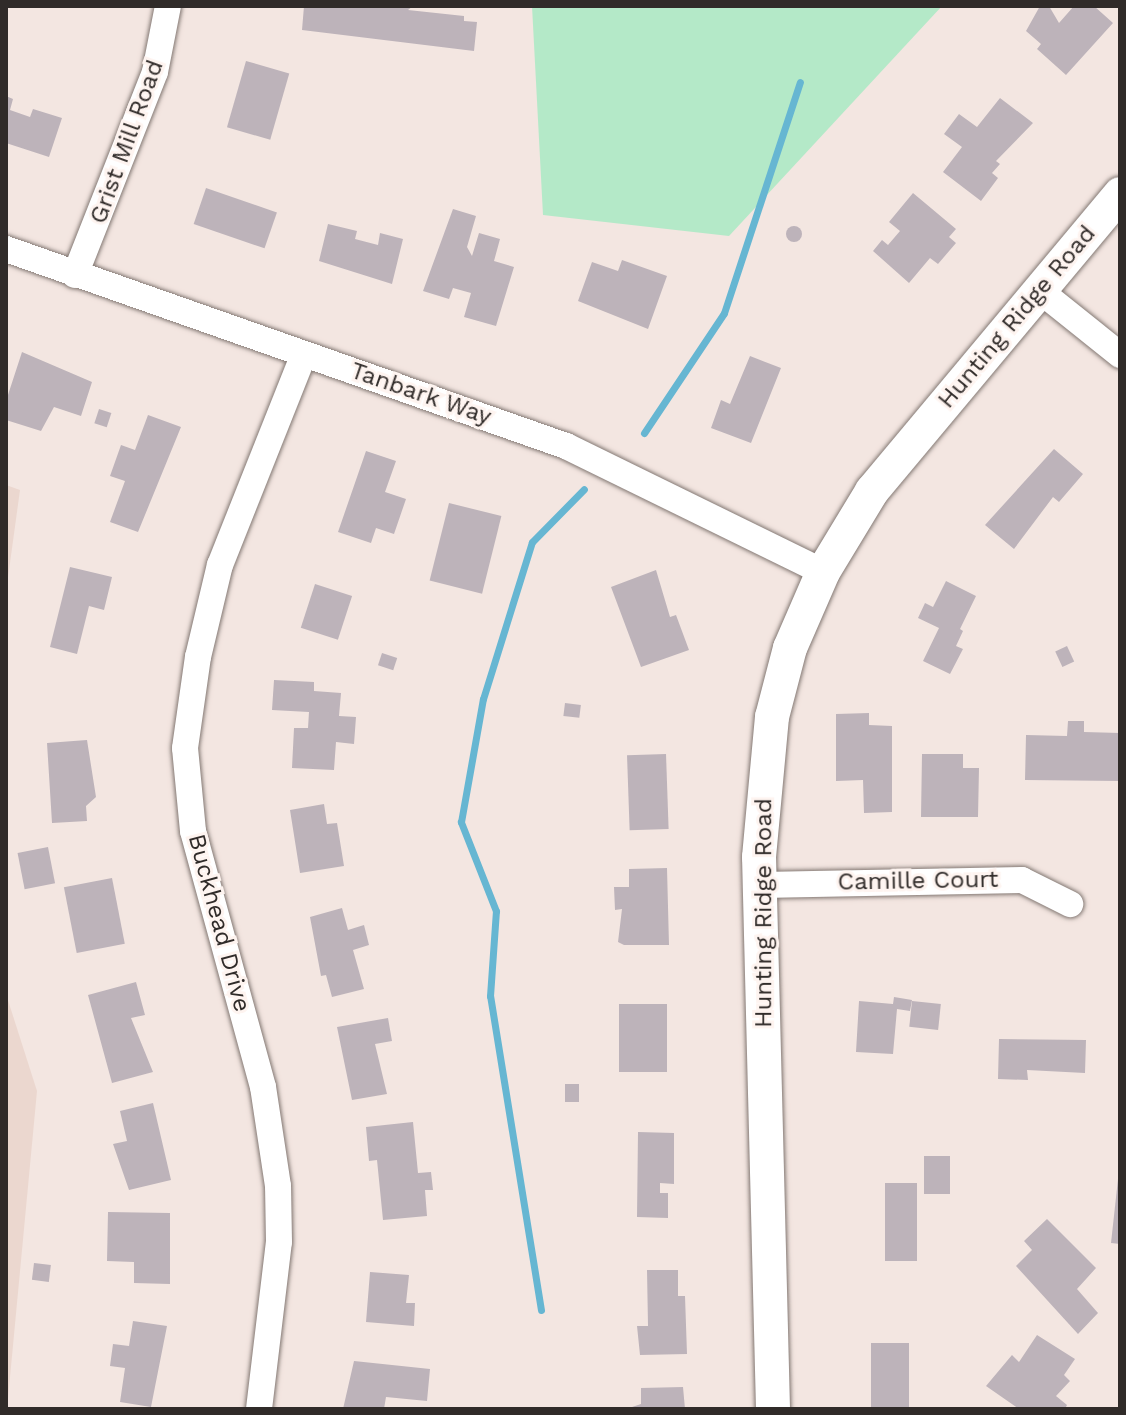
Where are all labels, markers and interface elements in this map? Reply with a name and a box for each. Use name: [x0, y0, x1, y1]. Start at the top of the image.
street label: Grist Mill Road: [84, 56, 170, 228]
street label: Hunting Ridge Road: [932, 220, 1102, 414]
street label: Tanbark Way: [346, 356, 496, 432]
street label: Hunting Ridge Road: [750, 798, 778, 1028]
street label: Buckhead Drive: [181, 831, 257, 1015]
street label: Camille Court: [837, 865, 999, 897]

